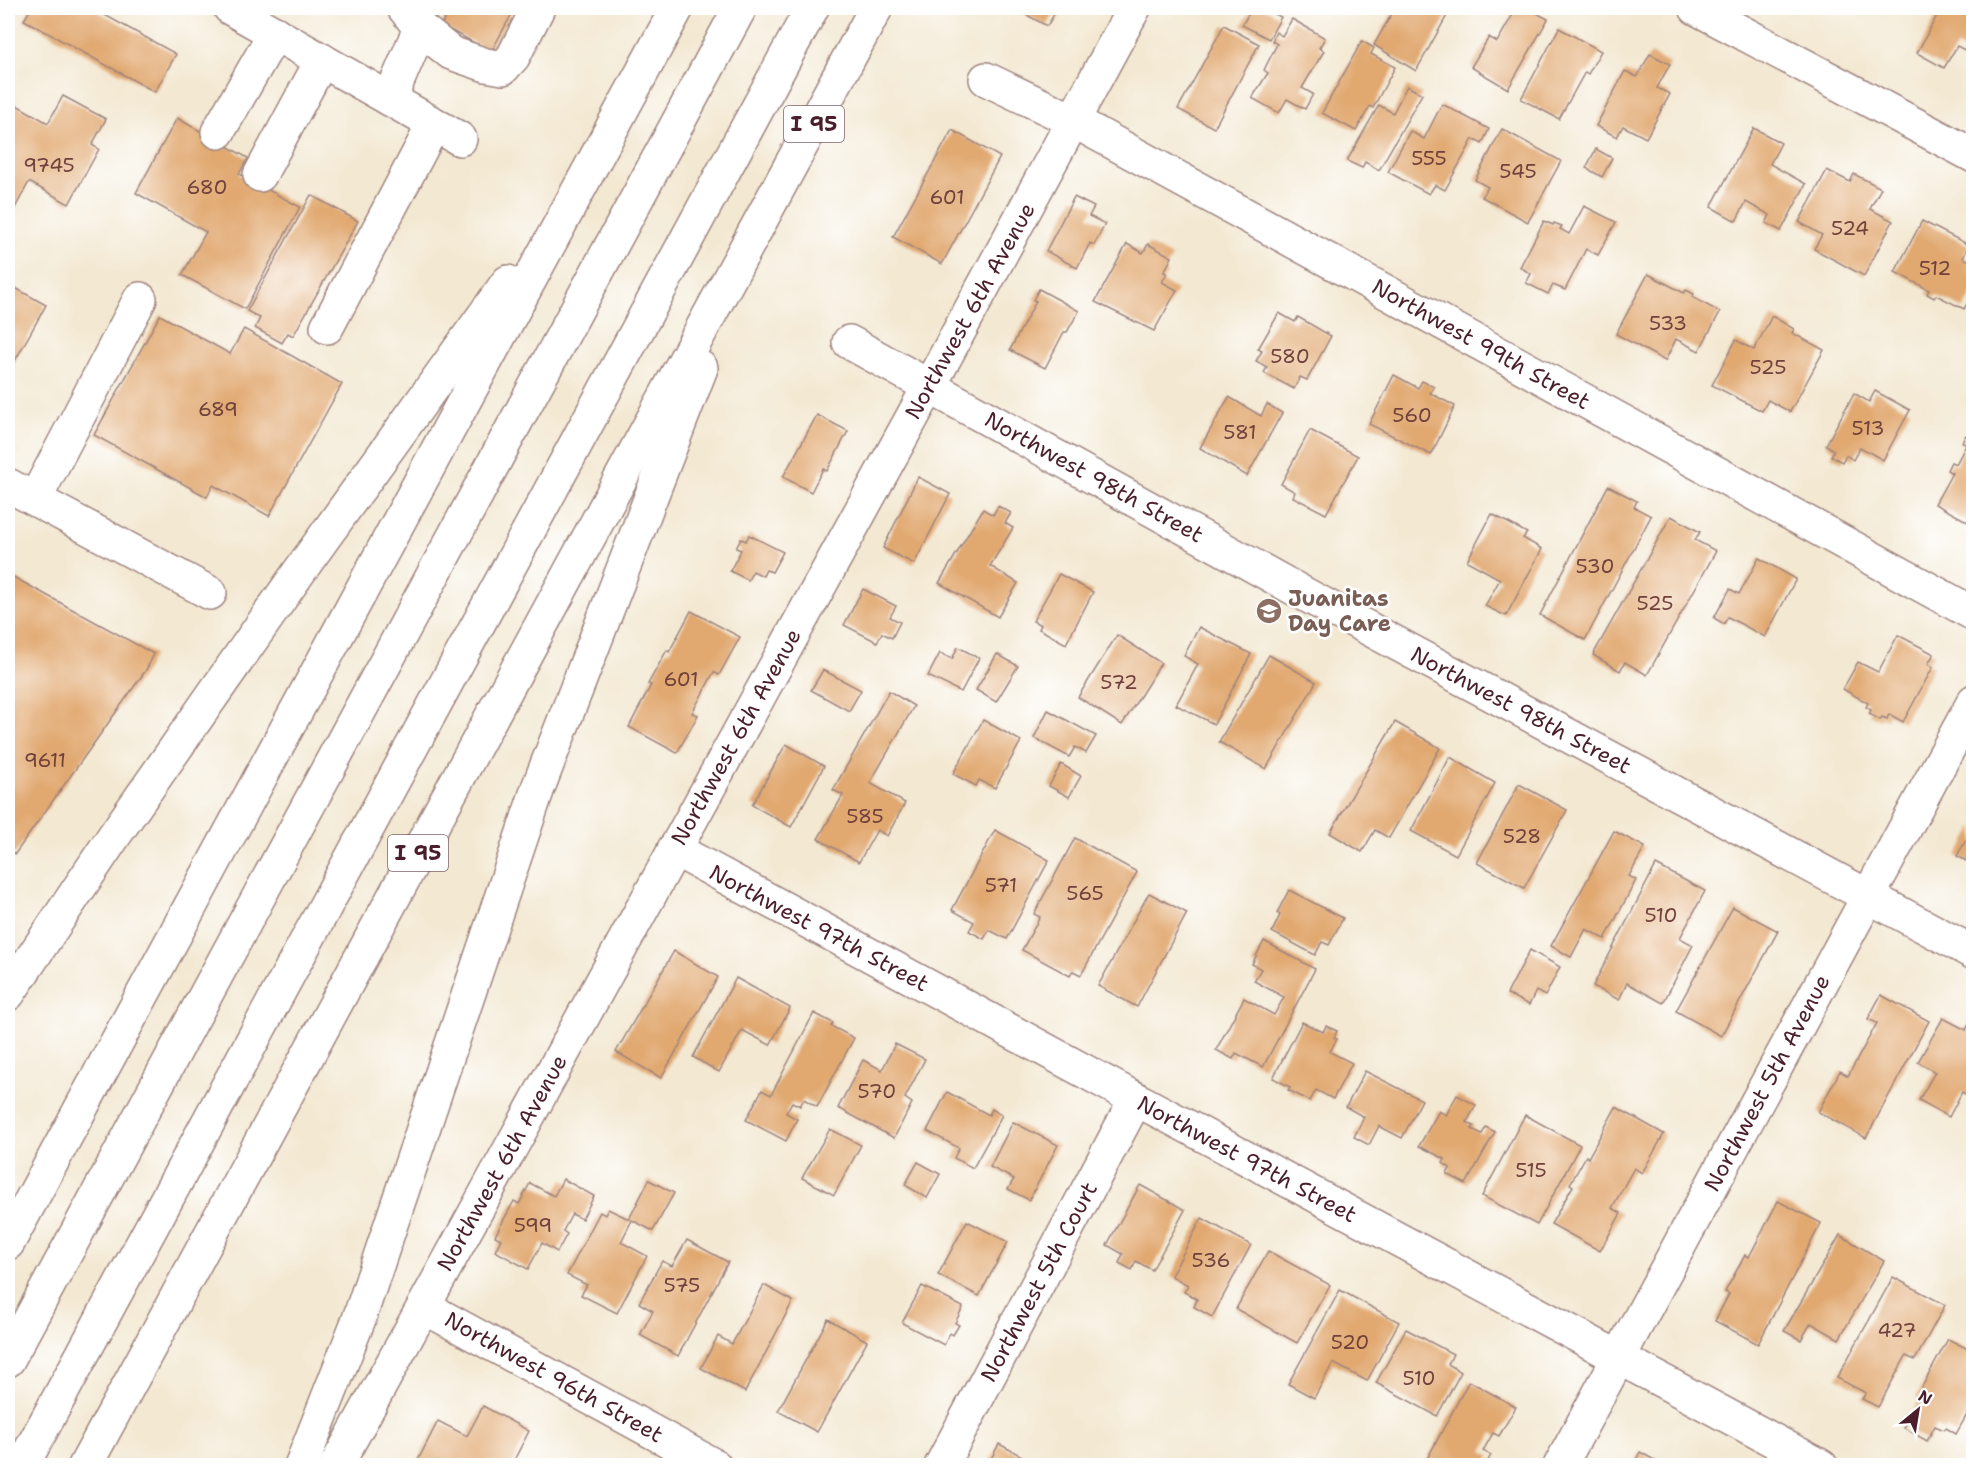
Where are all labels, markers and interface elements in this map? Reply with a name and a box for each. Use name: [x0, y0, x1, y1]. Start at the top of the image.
road number: I 95: [784, 106, 844, 142]
house number: 555: [1411, 145, 1447, 171]
house number: 9745: [23, 152, 75, 178]
house number: 545: [1499, 158, 1537, 184]
house number: 680: [187, 174, 227, 200]
house number: 601: [929, 184, 965, 210]
street label: Northwest 6th Avenue: [898, 198, 1042, 424]
house number: 524: [1831, 215, 1869, 241]
house number: 512: [1919, 255, 1951, 281]
street label: Northwest 99th Street: [1367, 272, 1595, 416]
house number: 533: [1649, 310, 1687, 336]
house number: 580: [1270, 343, 1310, 369]
house number: 525: [1749, 354, 1787, 380]
house number: 689: [198, 396, 238, 422]
house number: 560: [1392, 402, 1432, 428]
street label: Northwest 98th Street: [980, 405, 1208, 549]
house number: 513: [1852, 415, 1884, 441]
house number: 581: [1223, 419, 1257, 445]
house number: 530: [1576, 553, 1614, 579]
place label: Juanitas Day Care: [1288, 584, 1391, 638]
house number: 525: [1636, 590, 1674, 616]
school or university icon: Juanitas Day Care: [1254, 596, 1284, 626]
street label: Northwest 6th Avenue: [664, 624, 808, 850]
street label: Northwest 98th Street: [1406, 640, 1636, 780]
house number: 601: [663, 666, 699, 692]
house number: 572: [1100, 669, 1138, 695]
house number: 9611: [24, 747, 66, 773]
house number: 585: [846, 803, 884, 829]
house number: 528: [1503, 823, 1541, 849]
road number: I 95: [388, 835, 448, 871]
street label: Northwest 97th Street: [704, 858, 934, 998]
house number: 571: [985, 872, 1017, 898]
house number: 565: [1066, 880, 1104, 906]
house number: 510: [1644, 902, 1678, 928]
street label: Northwest 5th Avenue: [1697, 969, 1837, 1197]
street label: Northwest 6th Avenue: [430, 1050, 574, 1276]
house number: 570: [858, 1078, 896, 1104]
street label: Northwest 97th Street: [1132, 1089, 1362, 1229]
house number: 515: [1515, 1157, 1547, 1183]
street label: Northwest 5th Court: [974, 1177, 1104, 1387]
house number: 599: [514, 1212, 552, 1238]
house number: 536: [1192, 1247, 1230, 1273]
house number: 575: [664, 1272, 700, 1298]
street label: Northwest 96th Street: [440, 1305, 668, 1449]
house number: 427: [1877, 1317, 1917, 1343]
house number: 520: [1331, 1329, 1369, 1355]
house number: 510: [1402, 1365, 1436, 1391]
north arrow: [1888, 1380, 1948, 1440]
text: N: [1915, 1385, 1936, 1410]

